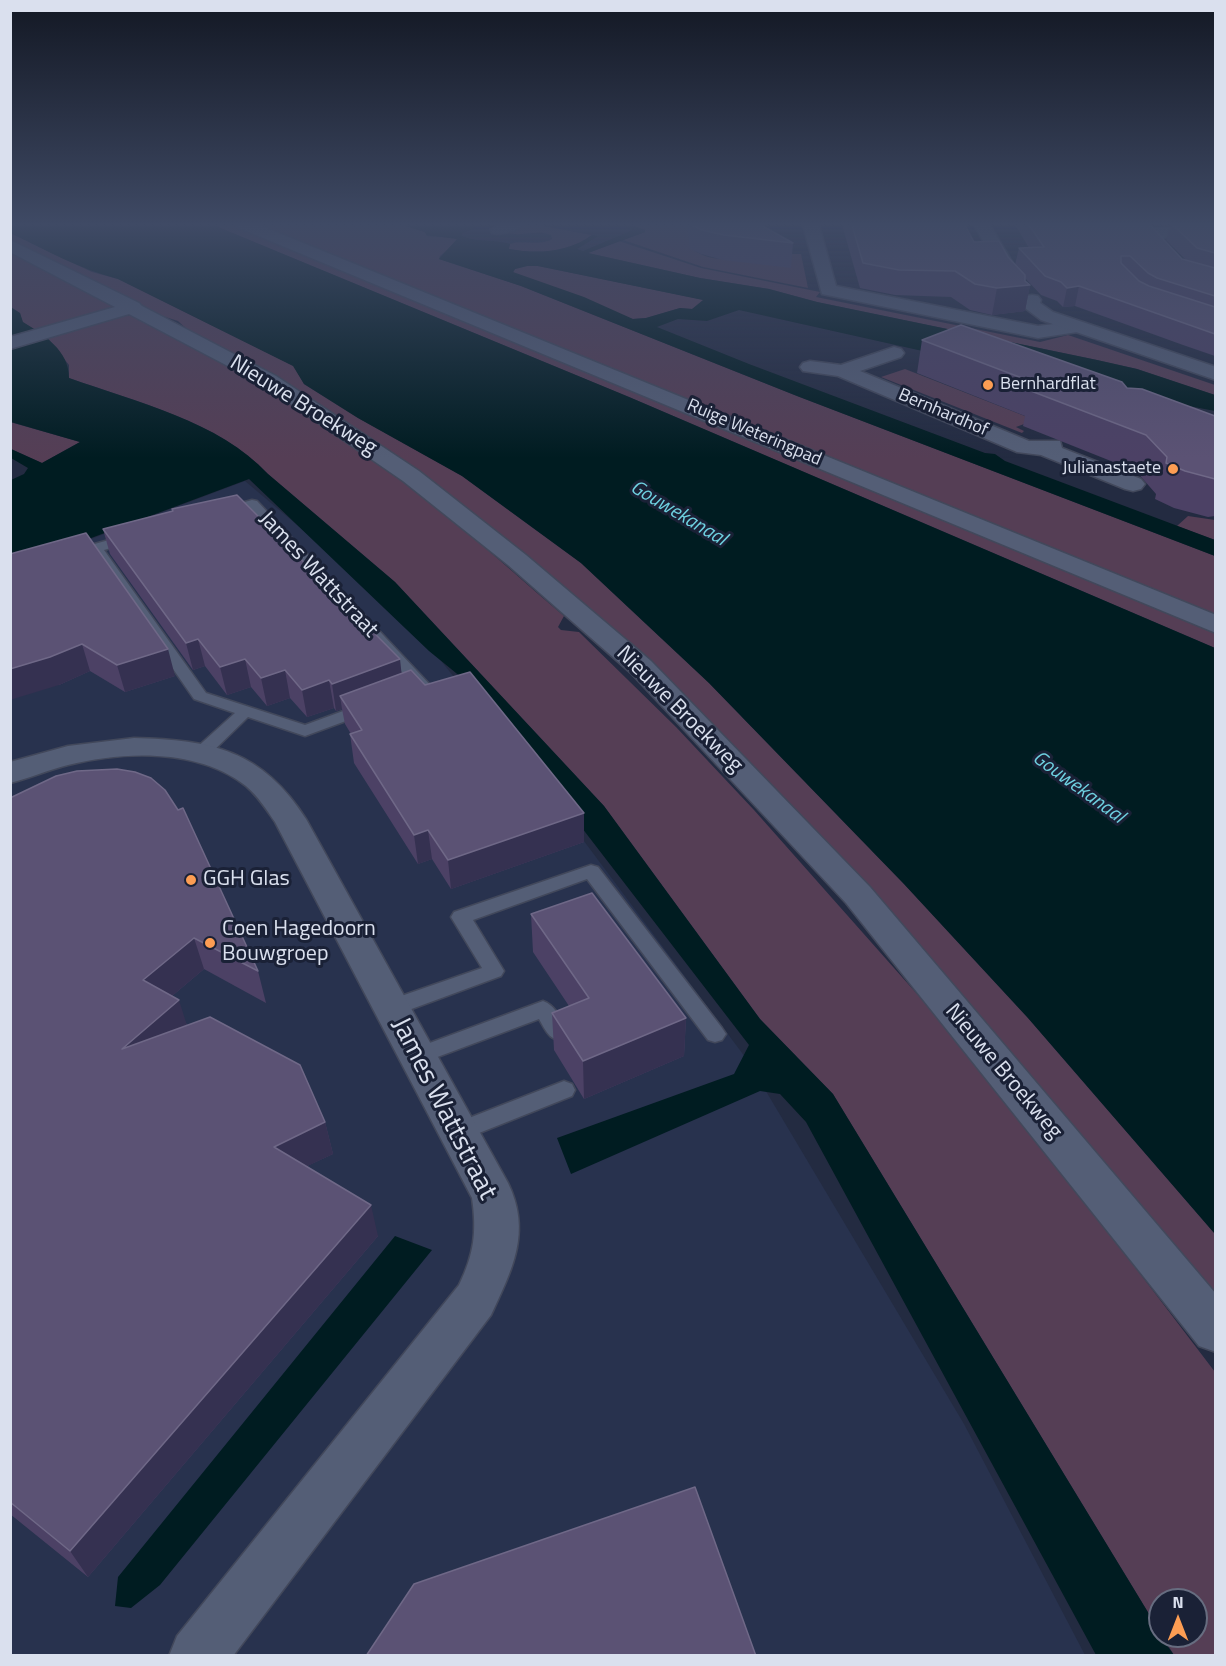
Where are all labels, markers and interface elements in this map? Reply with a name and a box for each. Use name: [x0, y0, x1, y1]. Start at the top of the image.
street label: Nieuwe Broekweg: [225, 350, 381, 462]
place label: Bernhardflat: [1000, 374, 1096, 396]
marker: Bernhardflat: [981, 378, 995, 392]
street label: Bernhardhof: [895, 384, 991, 442]
street label: Ruige Weteringpad: [684, 395, 824, 471]
place label: Julianastaete: [1062, 458, 1161, 480]
marker: Julianastaete: [1166, 462, 1180, 476]
water label: Gouwekanaal: [626, 476, 730, 552]
street label: James Wattstraat: [253, 506, 383, 644]
street label: Nieuwe Broekweg: [610, 641, 748, 779]
water label: Gouwekanaal: [1027, 747, 1129, 829]
place label: GGH Glas: [203, 867, 290, 893]
marker: GGH Glas: [184, 873, 198, 887]
place label: Coen Hagedoorn Bouwgroep: [222, 917, 376, 968]
marker: Coen Hagedoorn Bouwgroep: [203, 936, 217, 950]
street label: Nieuwe Broekweg: [939, 999, 1067, 1145]
street label: James Wattstraat: [383, 1013, 503, 1205]
north arrow: [1148, 1588, 1208, 1648]
text: N: [1172, 1590, 1184, 1614]

